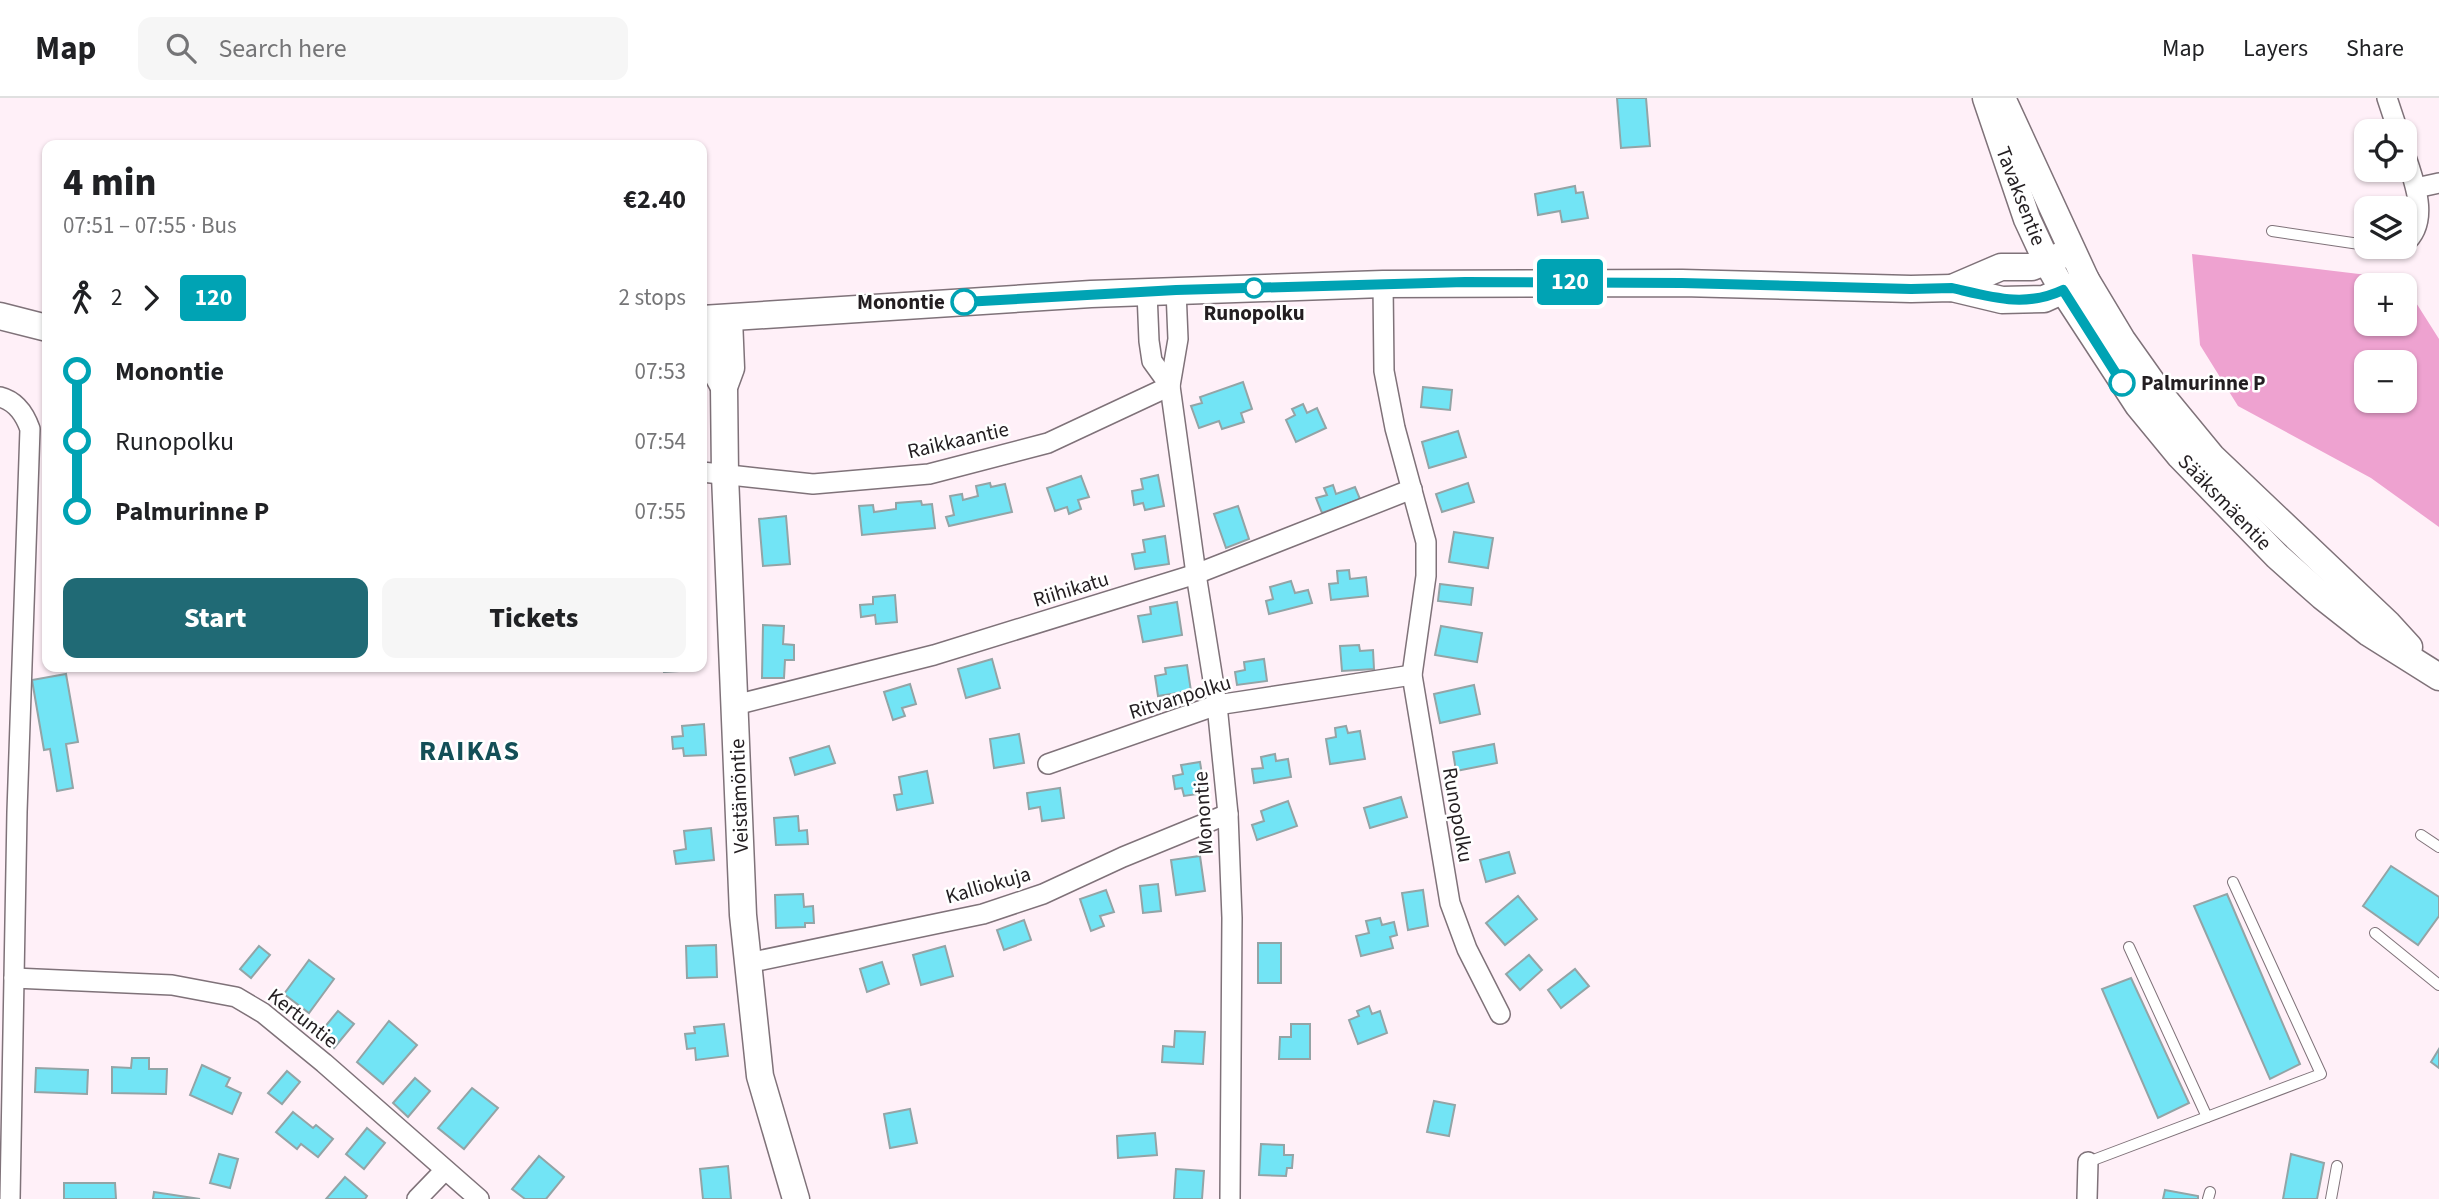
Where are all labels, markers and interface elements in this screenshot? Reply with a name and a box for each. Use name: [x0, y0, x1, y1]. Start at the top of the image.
search box: [138, 17, 628, 80]
text: Map: [35, 25, 96, 72]
icon: search: [162, 29, 200, 67]
text: Search here: [218, 30, 347, 67]
text: Map: [2162, 31, 2205, 66]
text: Layers: [2243, 31, 2308, 66]
text: Share: [2346, 31, 2404, 66]
map controls: [2354, 119, 2417, 413]
button: locate: [2354, 119, 2417, 182]
street label: Tavaksentie: [1988, 142, 2054, 250]
text: 4 min: [63, 156, 156, 210]
text: €2.40: [623, 181, 686, 218]
button: layers: [2354, 196, 2417, 259]
text: 07:51 – 07:55 · Bus: [63, 209, 237, 242]
line badge: 120: [1530, 259, 1610, 305]
text: 120: [1551, 264, 1589, 299]
button: +: [2354, 273, 2417, 336]
marker: Runopolku: [1244, 278, 1264, 298]
icon: walk: [63, 279, 101, 317]
icon: forward: [132, 279, 170, 317]
text: 120: [194, 280, 232, 315]
text: 2: [111, 281, 122, 314]
text: 2 stops: [619, 281, 686, 314]
place label: Monontie: [857, 287, 945, 317]
marker: Monontie: [951, 289, 977, 315]
place label: Runopolku: [1203, 298, 1305, 328]
button: −: [2354, 350, 2417, 413]
text: Monontie: [115, 353, 224, 390]
text: 07:53: [635, 355, 686, 388]
place label: Palmurinne P: [2141, 368, 2266, 398]
marker: Palmurinne P: [2109, 370, 2135, 396]
street label: Raikkaantie: [904, 414, 1012, 466]
text: Runopolku: [115, 423, 234, 460]
text: 07:54: [635, 425, 686, 458]
street label: Sääksmäentie: [2171, 447, 2279, 557]
text: Palmurinne P: [115, 493, 269, 530]
text: 07:55: [635, 495, 686, 528]
street label: Riihikatu: [1029, 563, 1113, 615]
button: Start: [63, 578, 368, 658]
button: Tickets: [382, 578, 686, 658]
street label: Ritvanpolku: [1125, 667, 1235, 727]
district label: RAIKAS: [419, 731, 521, 771]
street label: Veistämöntie: [722, 738, 756, 854]
street label: Runopolku: [1435, 765, 1481, 865]
street label: Monontie: [1185, 770, 1221, 856]
street label: Kalliokuja: [942, 859, 1034, 911]
street label: Kertuntie: [261, 981, 345, 1055]

